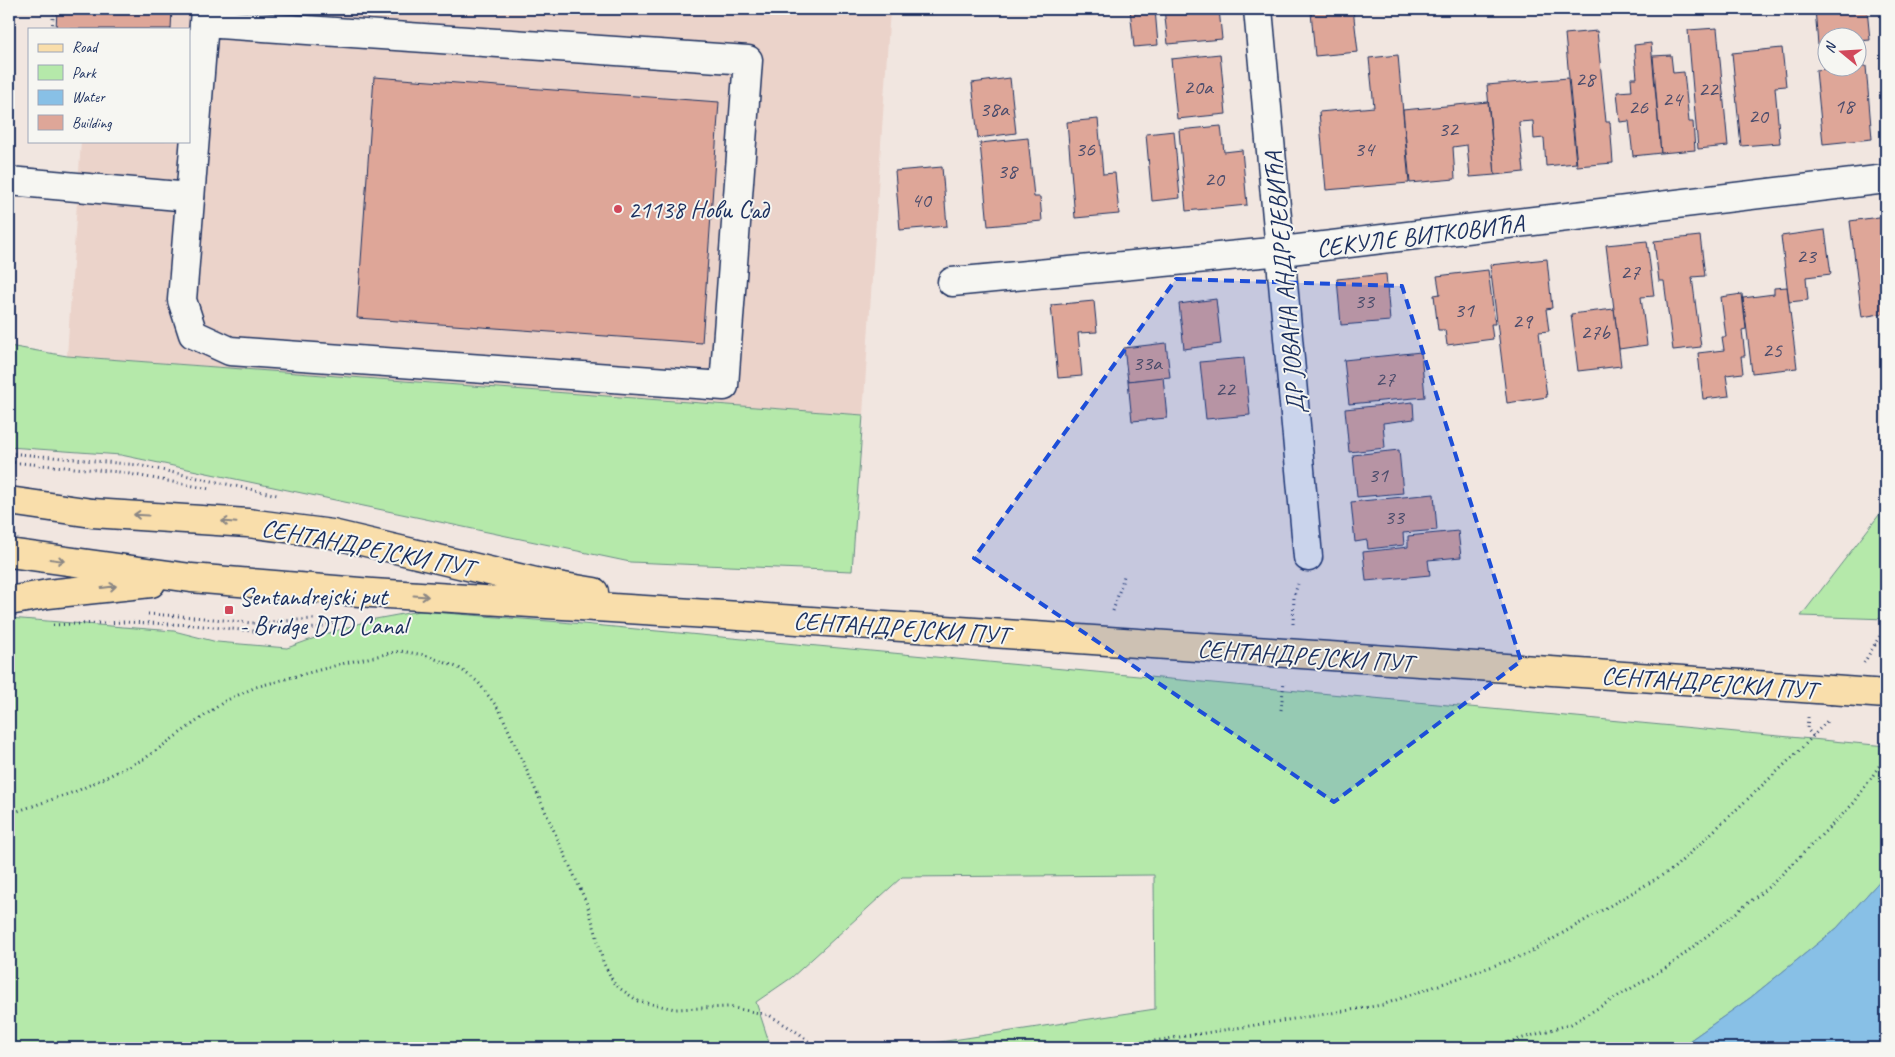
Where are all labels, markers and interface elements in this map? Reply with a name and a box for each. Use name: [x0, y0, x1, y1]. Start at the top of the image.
legend: [28, 28, 190, 142]
north arrow: [1818, 28, 1868, 78]
text: Road: [72, 38, 99, 57]
text: N: [1821, 39, 1840, 55]
text: Park: [72, 64, 97, 83]
house number: 28: [1575, 65, 1597, 93]
house number: 20a: [1183, 73, 1214, 101]
house number: 22: [1698, 75, 1720, 103]
house number: 24: [1662, 85, 1684, 113]
text: Water: [72, 88, 106, 107]
house number: 18: [1834, 92, 1856, 120]
house number: 26: [1628, 93, 1649, 121]
house number: 38a: [979, 95, 1010, 123]
house number: 20: [1748, 102, 1770, 130]
text: Building: [72, 114, 112, 133]
house number: 32: [1438, 115, 1460, 143]
house number: 36: [1075, 135, 1096, 163]
house number: 34: [1354, 135, 1376, 163]
street label: ДР ЈОВАНА АНДРЕЈЕВИЋА: [1257, 149, 1312, 415]
house number: 38: [997, 157, 1019, 185]
house number: 20: [1204, 165, 1226, 193]
house number: 40: [911, 186, 933, 214]
place label: 21138 Нови Сад: [628, 194, 770, 226]
marker: 21138 Нови Сад: [612, 203, 624, 215]
street label: СЕКУЛЕ ВИТКОВИЋА: [1315, 207, 1527, 265]
house number: 23: [1796, 242, 1818, 270]
house number: 27: [1620, 258, 1641, 286]
house number: 33: [1354, 287, 1376, 315]
house number: 31: [1454, 296, 1475, 324]
house number: 29: [1512, 307, 1534, 335]
house number: 27b: [1580, 318, 1611, 346]
house number: 25: [1762, 336, 1783, 364]
house number: 33a: [1132, 349, 1163, 377]
house number: 27: [1375, 365, 1396, 393]
house number: 22: [1215, 375, 1237, 403]
house number: 31: [1368, 461, 1389, 489]
house number: 33: [1384, 503, 1406, 531]
one-way arrow: [133, 510, 149, 519]
street label: СЕНТАНДРЕЈСКИ ПУТ: [259, 512, 482, 585]
one-way arrow: [222, 517, 238, 526]
one-way arrow: [49, 555, 65, 565]
place label: Sentandrejski put - Bridge DTD Canal: [239, 581, 412, 642]
one-way arrow: [101, 582, 117, 592]
one-way arrow: [412, 592, 428, 601]
marker: Sentandrejski put - Bridge DTD Canal: [223, 604, 235, 616]
street label: СЕНТАНДРЕЈСКИ ПУТ: [792, 605, 1015, 652]
street label: СЕНТАНДРЕЈСКИ ПУТ: [1196, 633, 1419, 680]
street label: СЕНТАНДРЕЈСКИ ПУТ: [1600, 660, 1823, 707]

